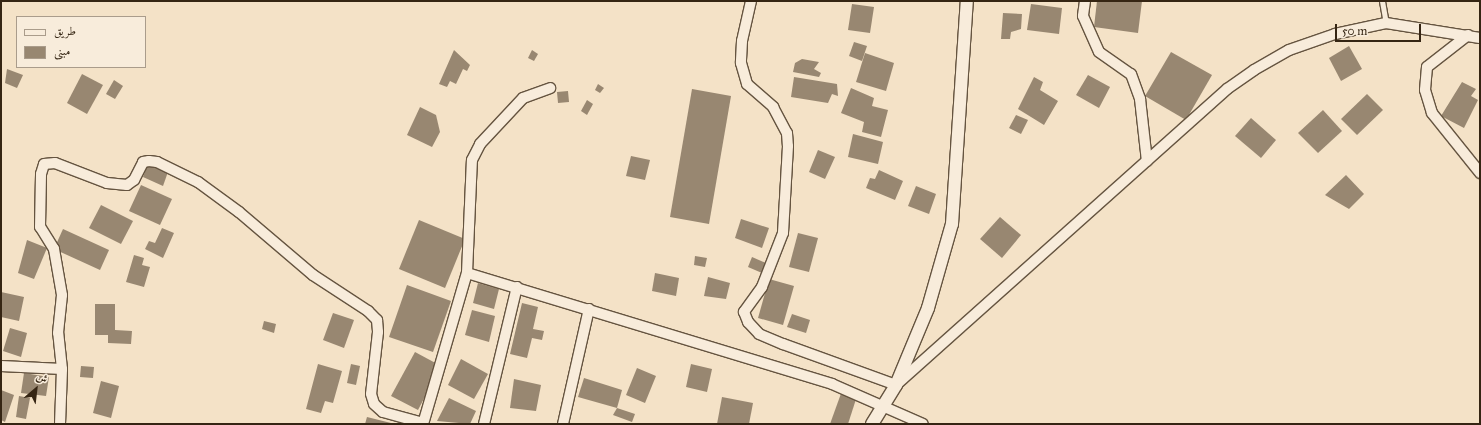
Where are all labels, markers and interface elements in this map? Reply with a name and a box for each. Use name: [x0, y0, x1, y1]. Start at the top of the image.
legend: [16, 16, 146, 68]
scale bar: [1337, 16, 1423, 42]
text: طريق: [54, 24, 76, 38]
text: 50 m: [1342, 24, 1367, 38]
text: مبنى: [54, 44, 70, 58]
north arrow: [16, 369, 56, 409]
text: ش: [34, 370, 50, 386]

